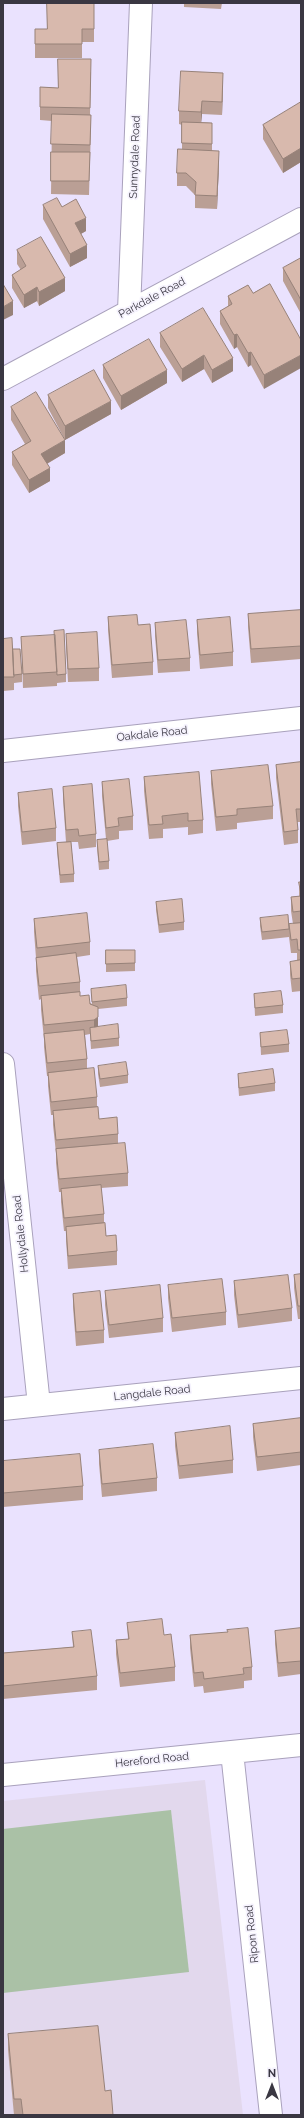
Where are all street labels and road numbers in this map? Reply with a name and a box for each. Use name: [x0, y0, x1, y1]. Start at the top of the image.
street label: Sunnydale Road: [127, 115, 143, 199]
street label: Parkdale Road: [116, 275, 188, 321]
street label: Oakdale Road: [116, 724, 188, 744]
street label: Hollydale Road: [10, 1195, 32, 1273]
street label: Langdale Road: [113, 1382, 191, 1404]
street label: Hereford Road: [114, 1750, 190, 1770]
street label: Ripon Road: [242, 1904, 262, 1964]

